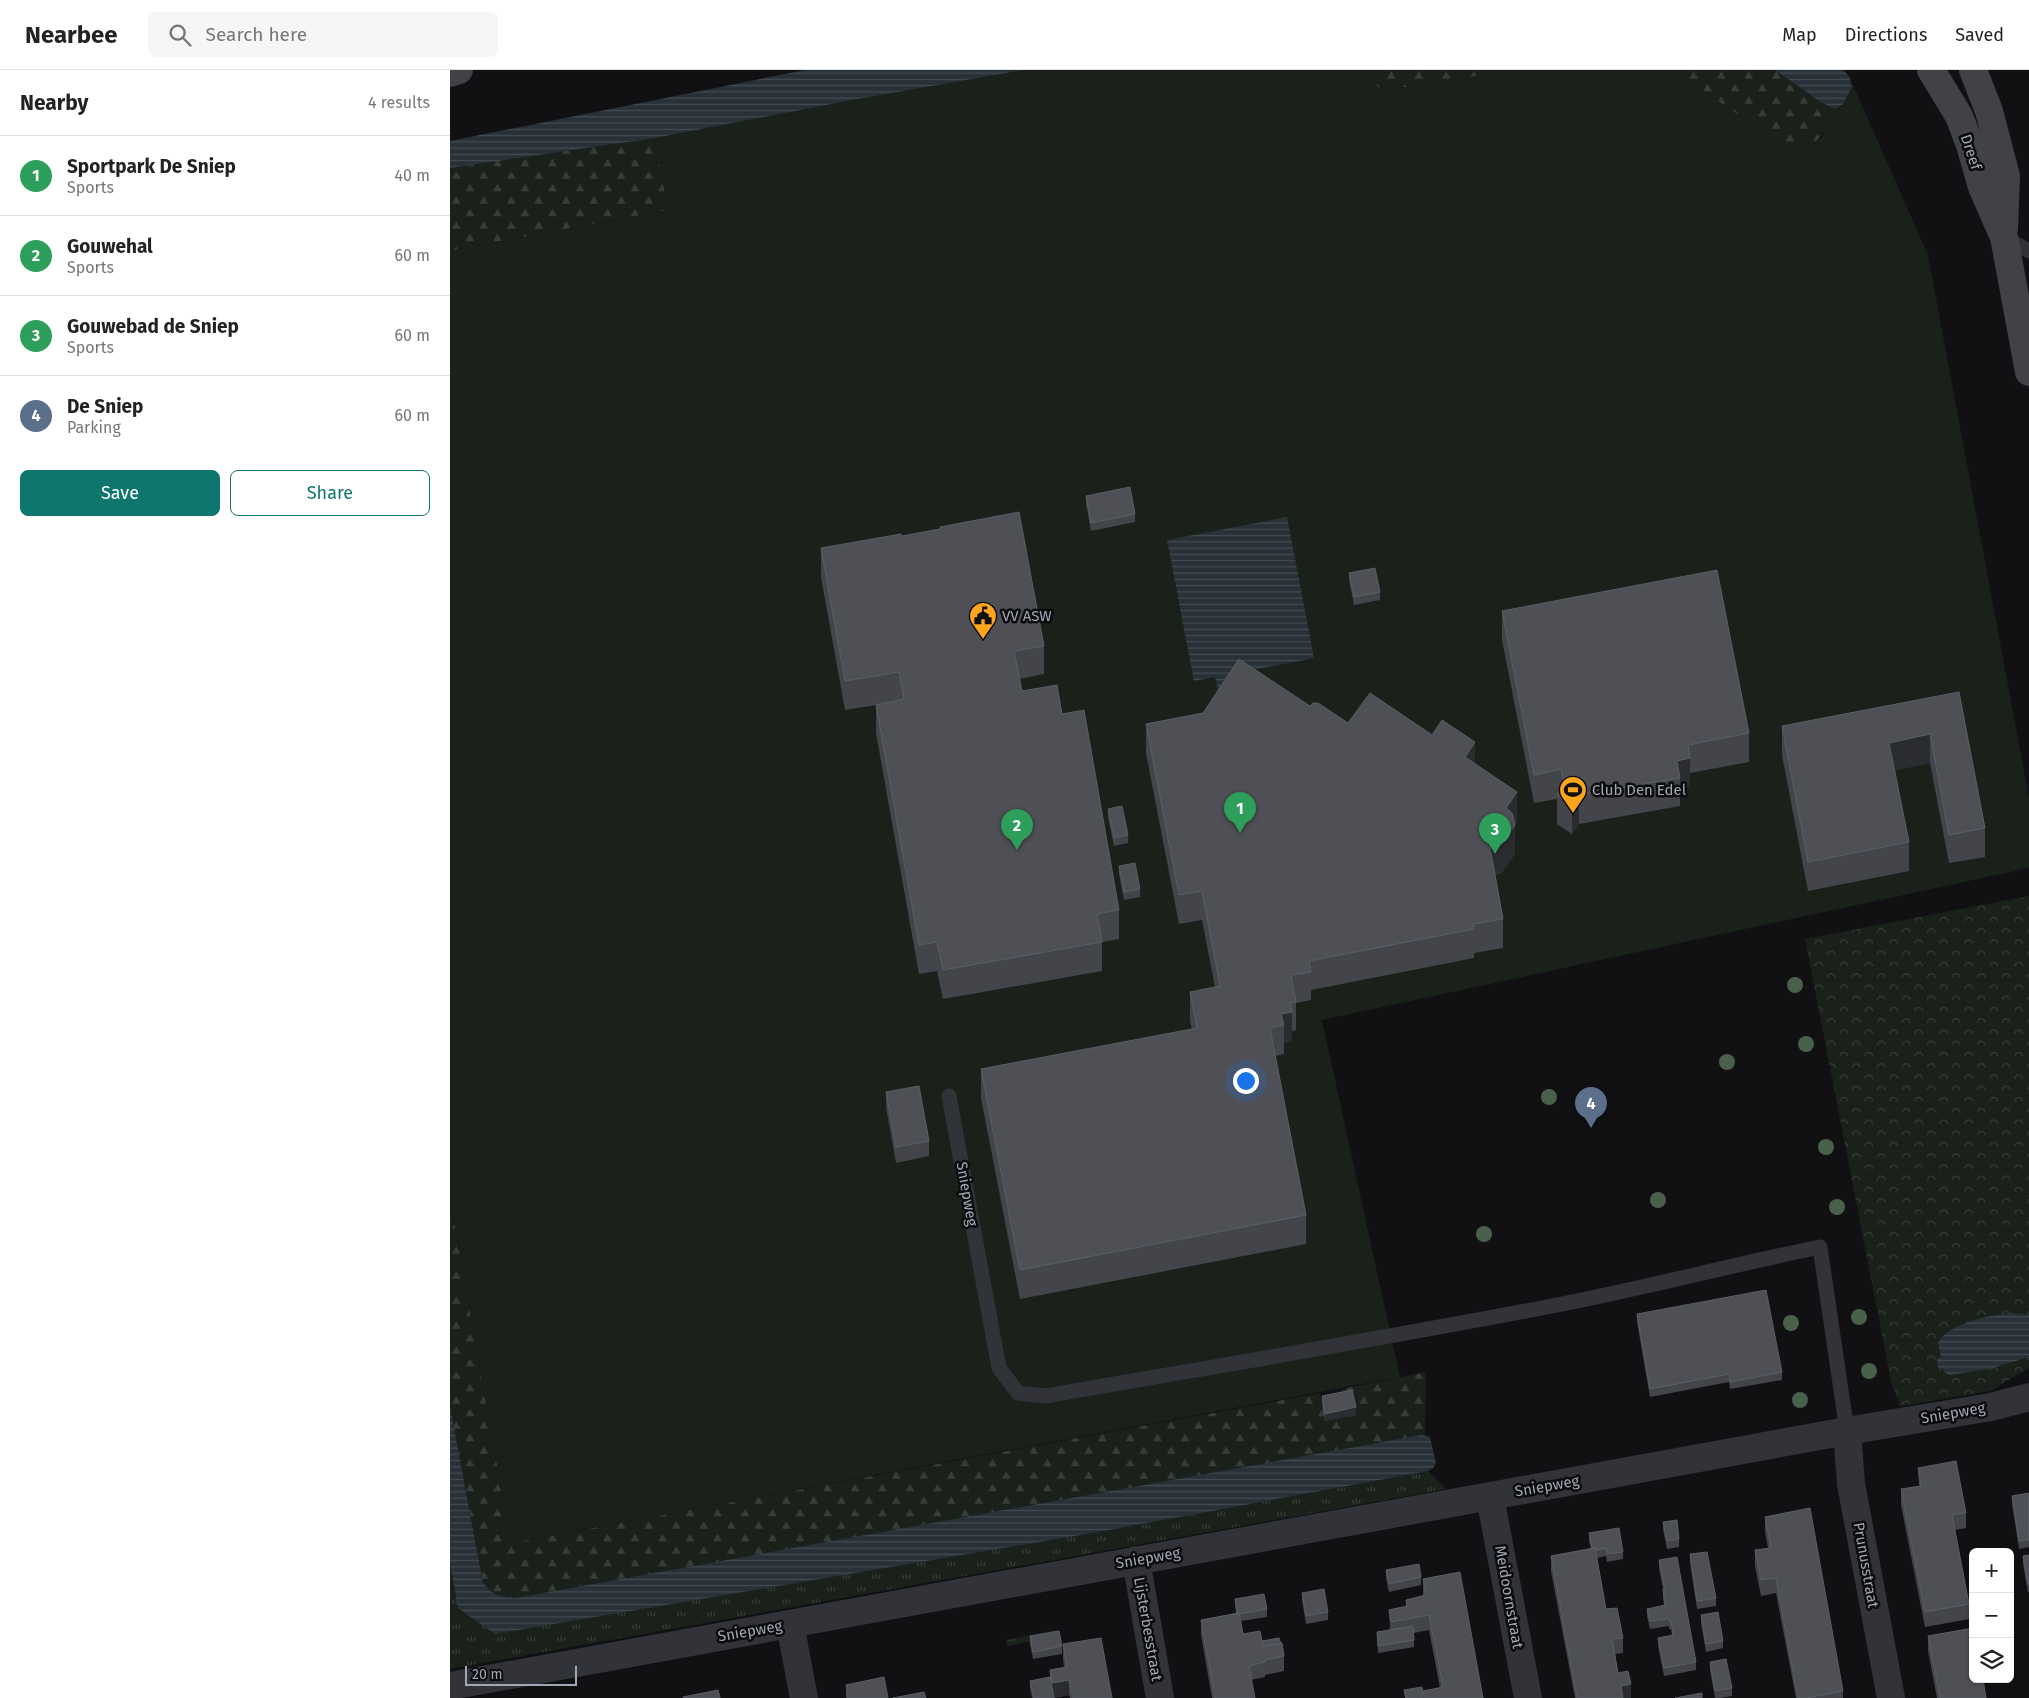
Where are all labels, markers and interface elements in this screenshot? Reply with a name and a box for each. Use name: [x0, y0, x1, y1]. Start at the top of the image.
search box: [148, 12, 498, 57]
text: Nearbee: [25, 21, 118, 49]
icon: search: [166, 21, 194, 49]
text: Search here: [206, 23, 307, 46]
text: Map: [1782, 24, 1817, 46]
text: Directions: [1845, 24, 1927, 46]
text: Saved: [1955, 24, 2004, 46]
text: Nearby: [20, 90, 88, 116]
text: 4 results: [368, 93, 430, 112]
street label: Dreef: [1957, 132, 1985, 173]
text: Sportpark De Sniep: [67, 155, 236, 178]
text: 1: [32, 166, 40, 185]
text: 40 m: [395, 166, 430, 185]
text: Sports: [67, 178, 114, 197]
text: Gouwehal: [67, 235, 153, 258]
text: 2: [32, 246, 40, 265]
text: 60 m: [395, 246, 430, 265]
text: Sports: [67, 258, 114, 277]
text: Gouwebad de Sniep: [67, 315, 239, 338]
text: 3: [32, 326, 40, 345]
text: 60 m: [395, 326, 430, 345]
text: Sports: [67, 338, 114, 357]
text: De Sniep: [67, 395, 143, 418]
text: 4: [31, 406, 41, 425]
text: 60 m: [395, 406, 430, 425]
text: Parking: [67, 418, 121, 437]
button: Save: [20, 470, 220, 516]
button: Share: [230, 470, 430, 516]
public building icon: VV ASW: [968, 601, 998, 640]
place label: VV ASW: [1002, 607, 1052, 625]
sports icon: Club Den Edel: [1558, 775, 1588, 814]
place label: Club Den Edel: [1592, 781, 1687, 799]
pin: 1: [1224, 792, 1256, 833]
pin: 2: [1001, 809, 1033, 850]
pin: 3: [1479, 813, 1511, 854]
your location: [1233, 1068, 1259, 1094]
pin: 4: [1575, 1087, 1607, 1128]
street label: Sniepweg: [952, 1160, 982, 1228]
street label: Sniepweg: [1919, 1398, 1987, 1428]
street label: Sniepweg: [1513, 1471, 1581, 1501]
street label: Prunusstraat: [1850, 1521, 1882, 1610]
street label: Sniepweg: [1114, 1543, 1182, 1573]
street label: Meidoornstraat: [1491, 1544, 1527, 1651]
map controls: [1969, 1548, 2014, 1683]
button: +: [1969, 1548, 2014, 1593]
street label: Lijsterbesstraat: [1130, 1576, 1166, 1683]
button: −: [1969, 1593, 2014, 1638]
street label: Sniepweg: [716, 1616, 784, 1646]
button: layers: [1969, 1638, 2014, 1683]
scale bar: [465, 1663, 578, 1686]
text: 20 m: [472, 1666, 502, 1683]

